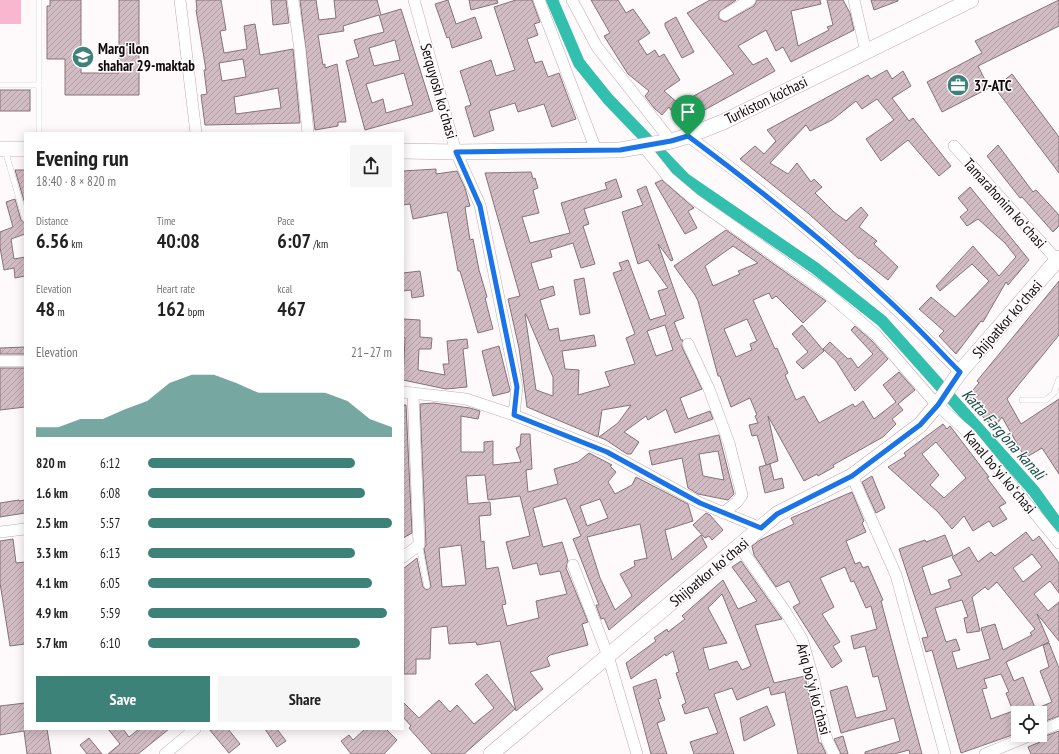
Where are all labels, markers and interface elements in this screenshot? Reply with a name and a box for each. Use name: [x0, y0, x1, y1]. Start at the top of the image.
place label: Marg'ilon shahar 29-maktab: [98, 39, 195, 75]
street label: Serquyosh koʻchasi: [416, 41, 462, 141]
school or university icon: Marg'ilon shahar 29-maktab: [70, 44, 96, 70]
street label: Turkiston ko’chasi: [722, 72, 810, 128]
office icon: 37-АТС: [945, 72, 971, 98]
place label: 37-АТС: [974, 76, 1012, 95]
pin: [671, 95, 705, 136]
icon: arrive: [677, 101, 699, 123]
text: Evening run: [36, 144, 129, 172]
button: share: [350, 145, 392, 187]
street label: Tamarahonim koʻchasi: [959, 154, 1051, 252]
text: 18:40 · 8 × 820 m: [36, 173, 116, 190]
text: Distance: [36, 214, 68, 228]
text: Time: [157, 214, 176, 228]
text: Pace: [277, 214, 295, 228]
text: 6.56: [36, 228, 69, 254]
text: 40:08: [157, 228, 200, 254]
text: 6:07: [277, 228, 311, 254]
text: km: [69, 237, 83, 251]
text: /km: [311, 237, 328, 251]
street label: Shijoatkor koʻchasi: [968, 276, 1046, 362]
text: Elevation: [36, 282, 71, 296]
text: Heart rate: [157, 282, 195, 296]
text: kcal: [277, 282, 292, 296]
text: 48: [36, 296, 55, 322]
text: 162: [157, 296, 185, 322]
text: 467: [277, 296, 306, 322]
text: m: [55, 305, 65, 319]
text: bpm: [185, 305, 204, 319]
text: Elevation: [36, 344, 78, 361]
text: 21–27 m: [351, 344, 392, 361]
water label: Katta Farg'ona kanali: [958, 384, 1052, 485]
street label: Kanal boʻyi koʻchasi: [960, 427, 1040, 517]
text: 820 m: [36, 455, 66, 472]
text: 6:12: [100, 455, 120, 472]
text: 1.6 km: [36, 485, 68, 502]
text: 6:08: [100, 485, 120, 502]
text: 2.5 km: [36, 515, 68, 532]
text: 5:57: [100, 515, 120, 532]
street label: Shijoatkor koʻchasi: [666, 533, 752, 611]
text: 3.3 km: [36, 545, 68, 562]
text: 6:13: [100, 545, 120, 562]
text: 4.1 km: [36, 575, 68, 592]
text: 6:05: [100, 575, 120, 592]
text: 4.9 km: [36, 605, 68, 622]
text: 5:59: [100, 605, 120, 622]
text: 5.7 km: [36, 635, 67, 652]
text: 6:10: [100, 635, 120, 652]
street label: Ariq boʻyi koʻchasi: [793, 641, 835, 737]
button: Save: [36, 676, 210, 722]
button: Share: [218, 676, 392, 722]
map controls: [1011, 706, 1047, 742]
button: locate: [1011, 706, 1047, 742]

